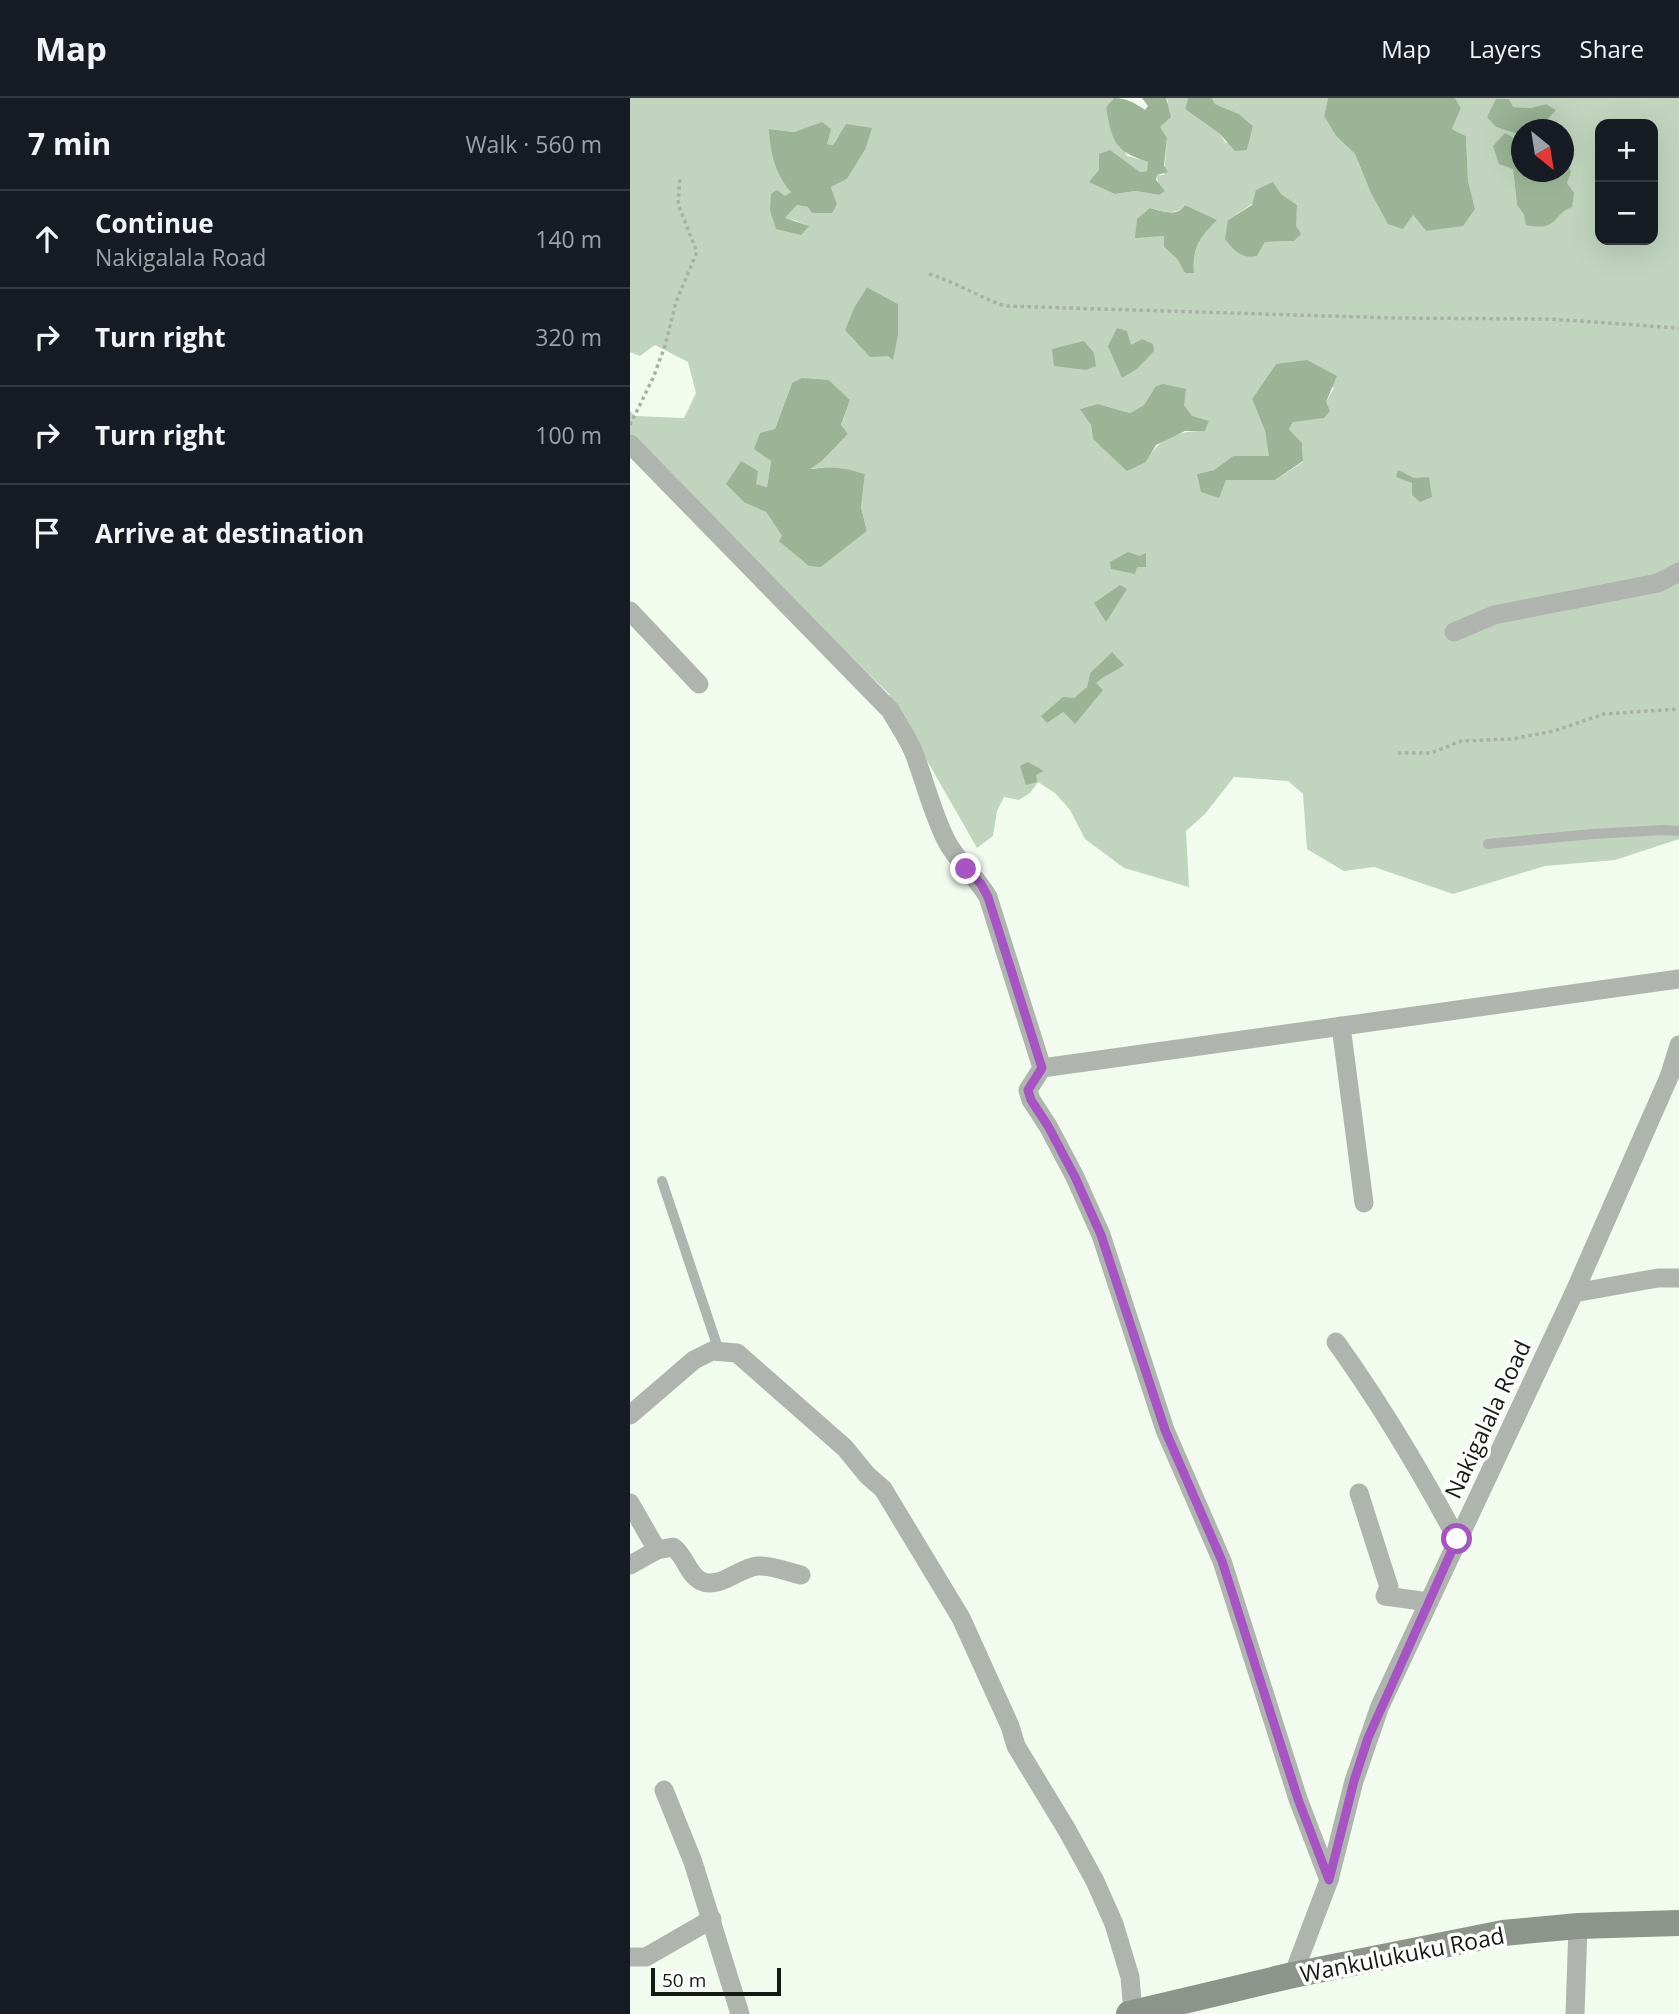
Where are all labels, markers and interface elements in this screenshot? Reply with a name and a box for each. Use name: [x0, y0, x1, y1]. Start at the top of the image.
text: Map: [35, 26, 107, 71]
text: Map: [1381, 32, 1431, 65]
text: Layers: [1469, 32, 1542, 65]
text: Share: [1580, 32, 1644, 65]
north arrow: [1511, 119, 1574, 182]
map controls: [1595, 119, 1658, 245]
button: +: [1595, 119, 1658, 182]
text: 7 min: [28, 123, 111, 164]
text: Walk · 560 m: [465, 128, 602, 160]
button: −: [1595, 182, 1658, 245]
text: Continue: [95, 205, 214, 241]
icon: ahead: [28, 220, 66, 258]
text: 140 m: [535, 223, 602, 255]
text: Nakigalala Road: [95, 241, 266, 273]
icon: right: [28, 318, 66, 356]
text: Turn right: [95, 319, 226, 355]
text: 320 m: [535, 321, 602, 353]
icon: right: [28, 416, 66, 454]
text: Turn right: [95, 417, 226, 453]
text: 100 m: [535, 419, 602, 451]
icon: arrive: [28, 514, 66, 552]
text: Arrive at destination: [95, 515, 364, 551]
route end: [950, 853, 981, 884]
street label: Nakigalala Road: [1436, 1335, 1538, 1503]
route start: [1441, 1523, 1472, 1554]
street label: Wankulukuku Road: [1297, 1919, 1507, 1989]
scale bar: [651, 1965, 780, 1997]
text: 50 m: [662, 1967, 706, 1993]

